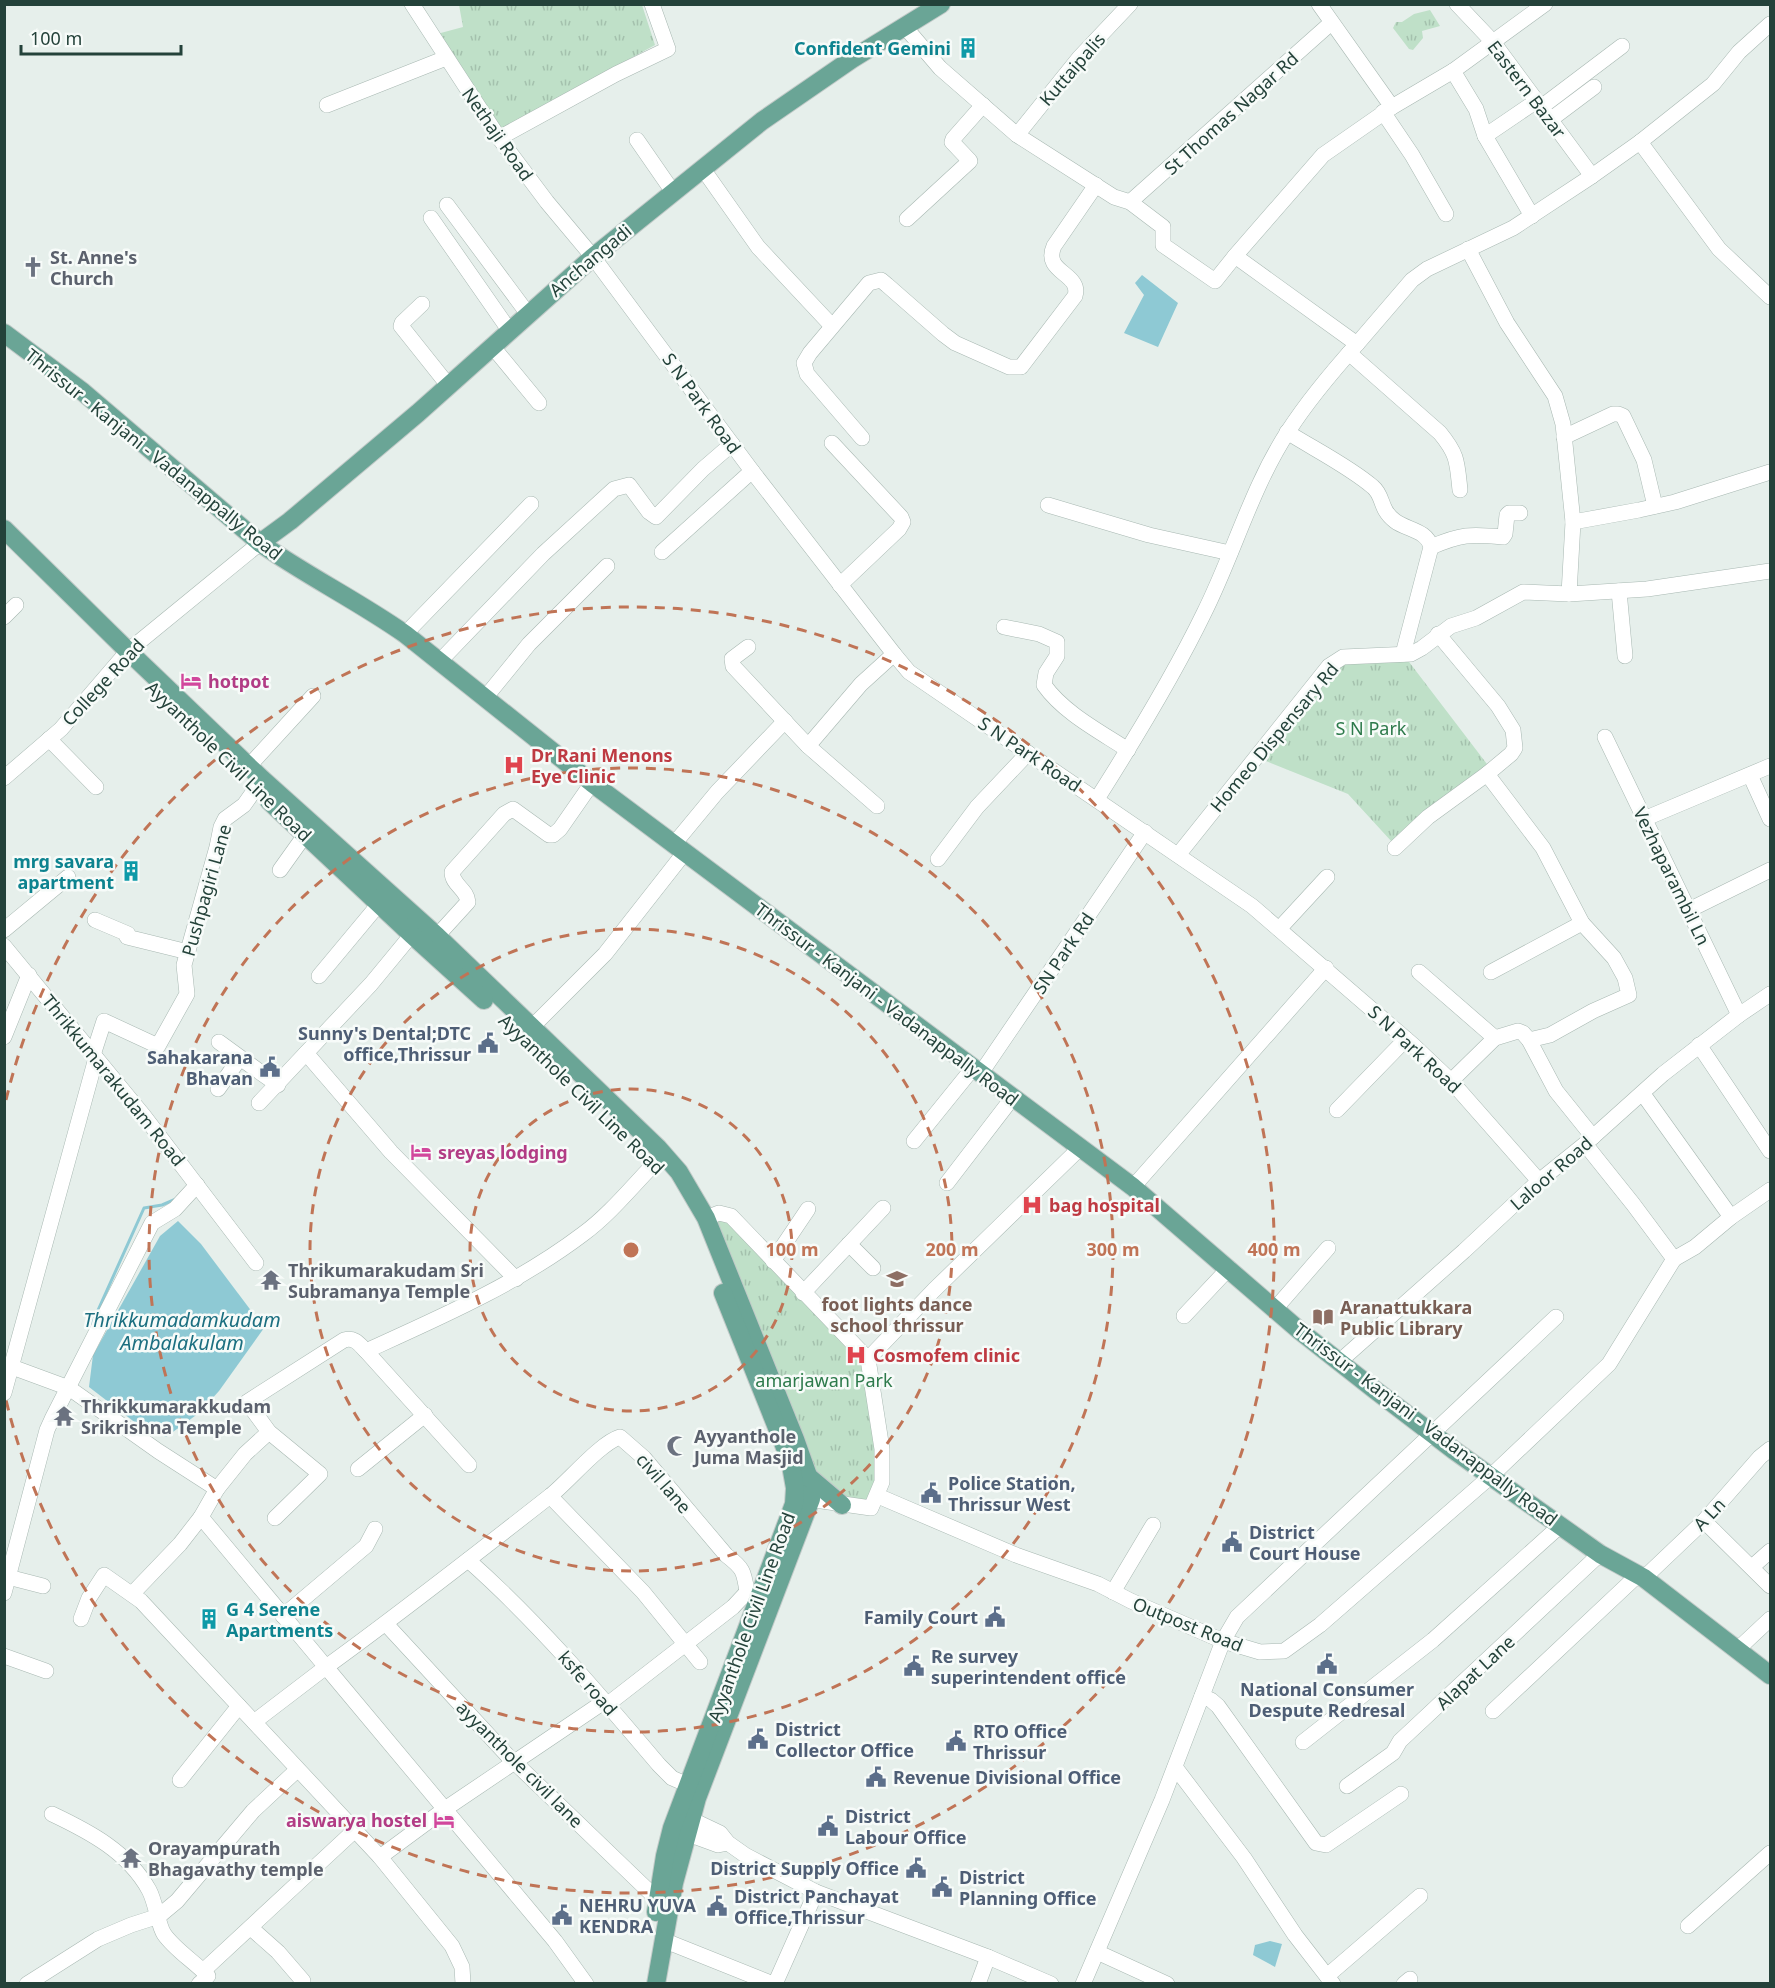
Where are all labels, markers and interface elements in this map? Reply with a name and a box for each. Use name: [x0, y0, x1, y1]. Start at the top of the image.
scale bar: [21, 18, 182, 56]
text: 100 m: [30, 26, 82, 50]
street label: Kuttaipalis: [1034, 28, 1110, 110]
street label: Eastern Bazar: [1482, 35, 1572, 143]
place label: Confident Gemini: [794, 36, 951, 60]
building icon: Confident Gemini: [956, 36, 980, 60]
street label: St Thomas Nagar Rd: [1159, 46, 1303, 180]
street label: Nethaji Road: [457, 83, 539, 185]
street label: Anchangadi: [544, 219, 636, 301]
place label: St. Anne's Church: [50, 245, 137, 290]
church icon: St. Anne's Church: [21, 255, 45, 279]
street label: Thrissur - Kanjani - Vadanappally Road: [21, 343, 287, 565]
street label: S N Park Road: [657, 348, 747, 458]
street label: College Road: [56, 633, 150, 731]
street label: Homeo Dispensary Rd: [1204, 657, 1344, 817]
hotel icon: hotpot: [179, 669, 203, 693]
place label: hotpot: [208, 669, 269, 693]
street label: Ayyanthole Civil Line Road: [141, 675, 317, 847]
street label: S N Park Road: [974, 711, 1086, 797]
park label: S N Park: [1336, 716, 1407, 740]
place label: Dr Rani Menons Eye Clinic: [531, 743, 673, 788]
hospital icon: Dr Rani Menons Eye Clinic: [502, 753, 526, 777]
street label: Vezhaparambil Ln: [1628, 803, 1716, 949]
street label: Pushpagiri Lane: [176, 821, 236, 959]
place label: mrg savara apartment: [13, 849, 114, 894]
building icon: mrg savara apartment: [119, 859, 143, 883]
street label: Thrissur - Kanjani - Vadanappally Road: [750, 897, 1024, 1111]
street label: SN Park Rd: [1027, 908, 1099, 998]
street label: Thrikkumarakudam Road: [37, 989, 191, 1171]
street label: S N Park Road: [1363, 1000, 1467, 1098]
street label: Ayyanthole Civil Line Road: [494, 1008, 670, 1180]
place label: Sunny's Dental;DTC office,Thrissur: [298, 1021, 471, 1066]
public building icon: Sunny's Dental;DTC office,Thrissur: [476, 1031, 500, 1055]
place label: Sahakarana Bhavan: [147, 1045, 253, 1090]
public building icon: Sahakarana Bhavan: [258, 1055, 282, 1079]
street label: Laloor Road: [1505, 1131, 1597, 1215]
hotel icon: sreyas lodging: [409, 1140, 433, 1164]
place label: sreyas lodging: [438, 1140, 568, 1164]
hospital icon: bag hospital: [1020, 1193, 1044, 1217]
place label: bag hospital: [1049, 1193, 1160, 1217]
text: 100 m: [765, 1237, 819, 1261]
text: 200 m: [925, 1237, 979, 1261]
text: 300 m: [1086, 1237, 1140, 1261]
text: 400 m: [1247, 1237, 1301, 1261]
centre of rings: [621, 1240, 641, 1260]
place label: Thrikumarakudam Sri Subramanya Temple: [288, 1258, 484, 1303]
school or university icon: foot lights dance school thrissur: [885, 1267, 909, 1291]
temple icon: Thrikumarakudam Sri Subramanya Temple: [259, 1268, 283, 1292]
place label: foot lights dance school thrissur: [821, 1292, 973, 1337]
place label: Aranattukkara Public Library: [1340, 1295, 1472, 1340]
library icon: Aranattukkara Public Library: [1311, 1305, 1335, 1329]
water label: Thrikkumadamkudam Ambalakulam: [83, 1306, 281, 1356]
street label: Thrissur - Kanjani - Vadanappally Road: [1289, 1317, 1563, 1531]
hospital icon: Cosmofem clinic: [844, 1343, 868, 1367]
place label: Cosmofem clinic: [873, 1343, 1020, 1367]
park label: amarjawan Park: [755, 1368, 893, 1392]
place label: Thrikkumarakkudam Srikrishna Temple: [81, 1394, 271, 1439]
temple icon: Thrikkumarakkudam Srikrishna Temple: [52, 1404, 76, 1428]
place label: Ayyanthole Juma Masjid: [692, 1424, 804, 1469]
mosque icon: Ayyanthole Juma Masjid: [665, 1434, 689, 1458]
street label: civil lane: [631, 1448, 697, 1518]
place label: Police Station, Thrissur West: [948, 1471, 1076, 1516]
public building icon: Police Station, Thrissur West: [919, 1481, 943, 1505]
street label: A Ln: [1688, 1492, 1730, 1536]
street label: Ayyanthole Civil Line Road: [702, 1509, 800, 1725]
place label: District Court House: [1249, 1520, 1361, 1565]
public building icon: District Court House: [1220, 1530, 1244, 1554]
street label: Outpost Road: [1129, 1591, 1247, 1657]
place label: G 4 Serene Apartments: [226, 1597, 333, 1642]
place label: Family Court: [864, 1605, 978, 1629]
public building icon: Family Court: [983, 1605, 1007, 1629]
building icon: G 4 Serene Apartments: [197, 1607, 221, 1631]
street label: Alapat Lane: [1430, 1629, 1520, 1715]
place label: Re survey superintendent office: [931, 1644, 1126, 1689]
street label: ksfe road: [553, 1646, 623, 1720]
public building icon: National Consumer Despute Redresal: [1315, 1652, 1339, 1676]
public building icon: Re survey superintendent office: [902, 1654, 926, 1678]
place label: National Consumer Despute Redresal: [1240, 1677, 1414, 1722]
street label: ayyanthole civil lane: [451, 1695, 589, 1833]
place label: District Collector Office: [775, 1717, 914, 1762]
place label: RTO Office Thrissur: [973, 1719, 1067, 1764]
public building icon: District Collector Office: [746, 1727, 770, 1751]
public building icon: RTO Office Thrissur: [944, 1729, 968, 1753]
public building icon: Revenue Divisional Office: [864, 1765, 888, 1789]
place label: Revenue Divisional Office: [893, 1765, 1121, 1789]
place label: District Labour Office: [845, 1804, 966, 1849]
place label: aiswarya hostel: [286, 1808, 427, 1832]
hotel icon: aiswarya hostel: [432, 1808, 456, 1832]
public building icon: District Labour Office: [816, 1814, 840, 1838]
place label: Orayampurath Bhagavathy temple: [148, 1836, 324, 1881]
temple icon: Orayampurath Bhagavathy temple: [119, 1846, 143, 1870]
place label: District Supply Office: [710, 1856, 899, 1880]
public building icon: District Supply Office: [904, 1856, 928, 1880]
place label: District Planning Office: [959, 1865, 1096, 1910]
public building icon: District Planning Office: [930, 1875, 954, 1899]
place label: District Panchayat Office,Thrissur: [734, 1884, 899, 1929]
place label: NEHRU YUVA KENDRA: [579, 1893, 696, 1938]
public building icon: District Panchayat Office,Thrissur: [705, 1894, 729, 1918]
public building icon: NEHRU YUVA KENDRA: [550, 1903, 574, 1927]

